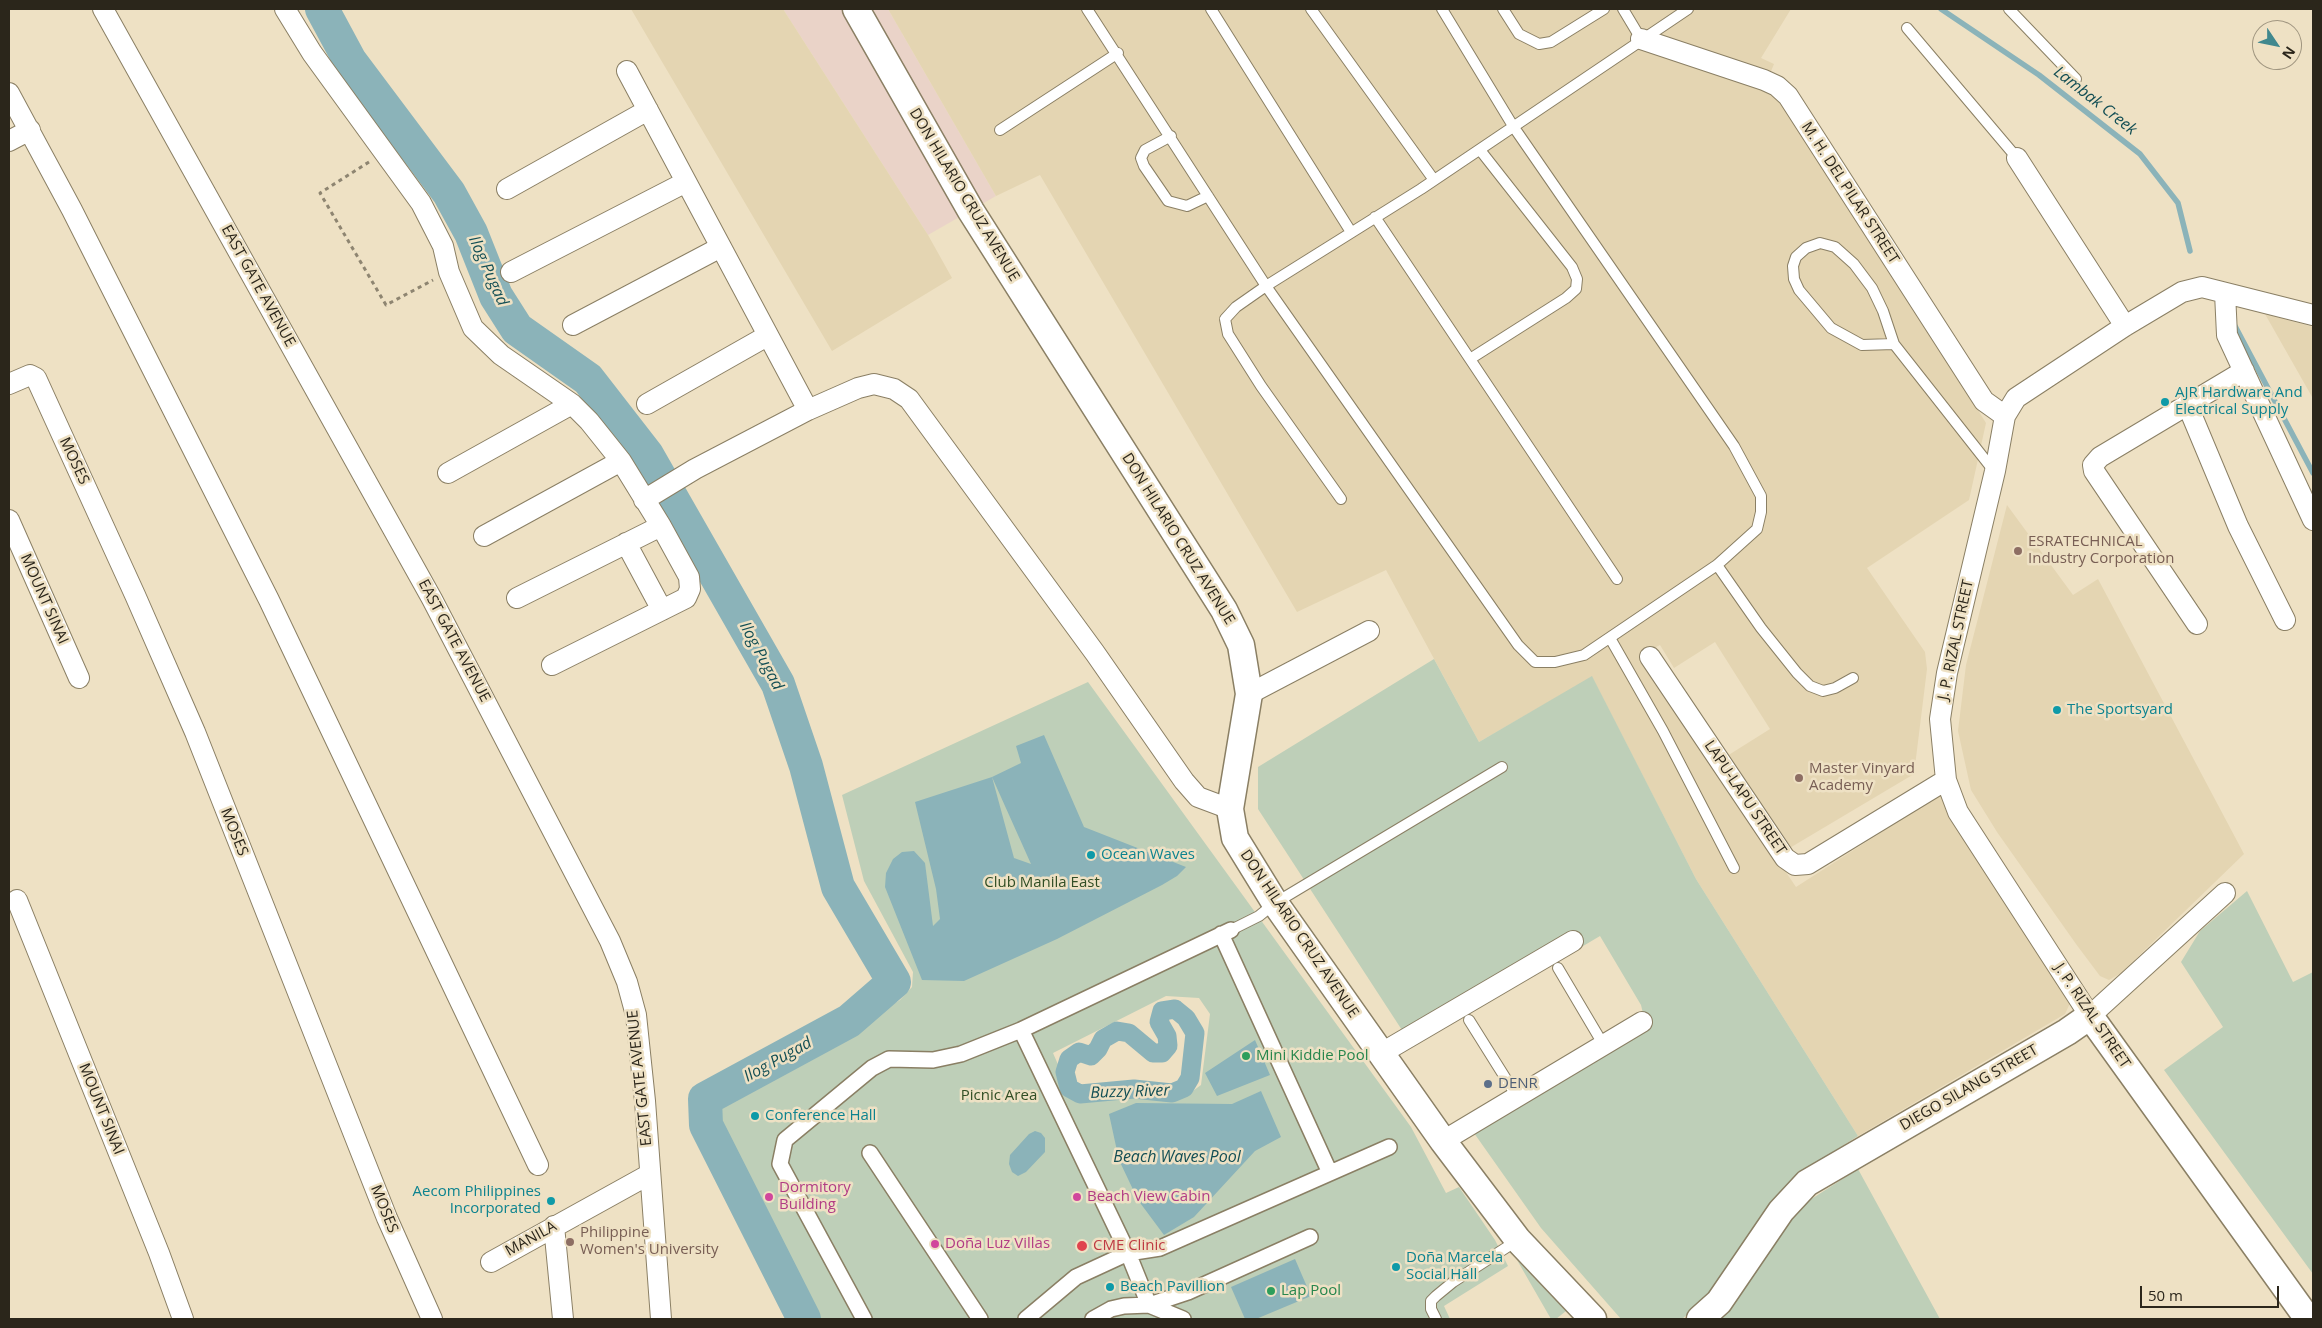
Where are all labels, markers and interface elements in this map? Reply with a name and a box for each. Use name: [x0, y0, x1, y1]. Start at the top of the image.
north arrow: [2252, 20, 2302, 70]
text: N: [2278, 43, 2300, 63]
water label: Lambak Creek: [2050, 63, 2140, 139]
street label: DON HILARIO CRUZ AVENUE: [905, 105, 1023, 285]
street label: M. H. DEL PILAR STREET: [1797, 119, 1903, 267]
street label: EAST GATE AVENUE: [217, 222, 299, 350]
water label: Ilog Pugad: [464, 233, 512, 309]
place label: AJR Hardware And Electrical Supply: [2175, 384, 2303, 419]
marker: AJR Hardware And Electrical Supply: [2159, 396, 2171, 408]
street label: MOSES: [55, 435, 93, 487]
street label: DON HILARIO CRUZ AVENUE: [1118, 450, 1238, 628]
place label: ESRATECHNICAL Industry Corporation: [2028, 533, 2174, 568]
marker: ESRATECHNICAL Industry Corporation: [2012, 545, 2024, 557]
street label: MOUNT SINAI: [16, 551, 72, 647]
street label: EAST GATE AVENUE: [414, 577, 494, 705]
street label: J. P. RIZAL STREET: [1934, 578, 1978, 702]
water label: Ilog Pugad: [735, 619, 787, 693]
place label: The Sportsyard: [2067, 701, 2173, 719]
marker: The Sportsyard: [2051, 704, 2063, 716]
street label: LAPU-LAPU STREET: [1700, 737, 1790, 859]
place label: Master Vinyard Academy: [1809, 760, 1915, 795]
marker: Master Vinyard Academy: [1793, 772, 1805, 784]
street label: MOSES: [216, 805, 252, 859]
place label: Ocean Waves: [1101, 846, 1195, 864]
street label: DON HILARIO CRUZ AVENUE: [1236, 847, 1362, 1021]
marker: Ocean Waves: [1085, 849, 1097, 861]
park label: Club Manila East: [984, 874, 1100, 892]
street label: J. P. RIZAL STREET: [2050, 960, 2134, 1072]
street label: EAST GATE AVENUE: [624, 1009, 656, 1147]
water label: Ilog Pugad: [741, 1033, 815, 1087]
street label: DIEGO SILANG STREET: [1897, 1041, 2041, 1135]
place label: Mini Kiddie Pool: [1256, 1047, 1368, 1065]
marker: Mini Kiddie Pool: [1240, 1050, 1252, 1062]
street label: MOUNT SINAI: [75, 1061, 127, 1157]
place label: DENR: [1498, 1075, 1538, 1093]
marker: DENR: [1482, 1078, 1494, 1090]
water label: Buzzy River: [1090, 1081, 1170, 1103]
park label: Picnic Area: [961, 1087, 1037, 1105]
place label: Conference Hall: [765, 1107, 876, 1125]
marker: Conference Hall: [749, 1110, 761, 1122]
water label: Beach Waves Pool: [1113, 1147, 1241, 1167]
place label: Dormitory Building: [779, 1179, 851, 1214]
street label: MOSES: [366, 1182, 402, 1236]
place label: Aecom Philippines Incorporated: [413, 1183, 541, 1218]
place label: Beach View Cabin: [1087, 1188, 1210, 1206]
marker: Dormitory Building: [763, 1191, 775, 1203]
marker: Beach View Cabin: [1071, 1191, 1083, 1203]
marker: Aecom Philippines Incorporated: [545, 1195, 557, 1207]
street label: MANILA: [502, 1218, 560, 1260]
place label: Philippine Women's University: [580, 1224, 718, 1259]
place label: Doña Luz Villas: [945, 1235, 1050, 1253]
marker: Philippine Women's University: [564, 1236, 576, 1248]
place label: CME Clinic: [1093, 1237, 1165, 1255]
marker: Doña Luz Villas: [929, 1238, 941, 1250]
marker: CME Clinic: [1075, 1239, 1089, 1253]
place label: Doña Marcela Social Hall: [1406, 1249, 1503, 1284]
marker: Doña Marcela Social Hall: [1390, 1261, 1402, 1273]
scale bar: [2142, 1276, 2281, 1308]
place label: Beach Pavillion: [1120, 1278, 1225, 1296]
marker: Beach Pavillion: [1104, 1281, 1116, 1293]
place label: Lap Pool: [1281, 1282, 1341, 1300]
marker: Lap Pool: [1265, 1285, 1277, 1297]
text: 50 m: [2148, 1285, 2183, 1305]

